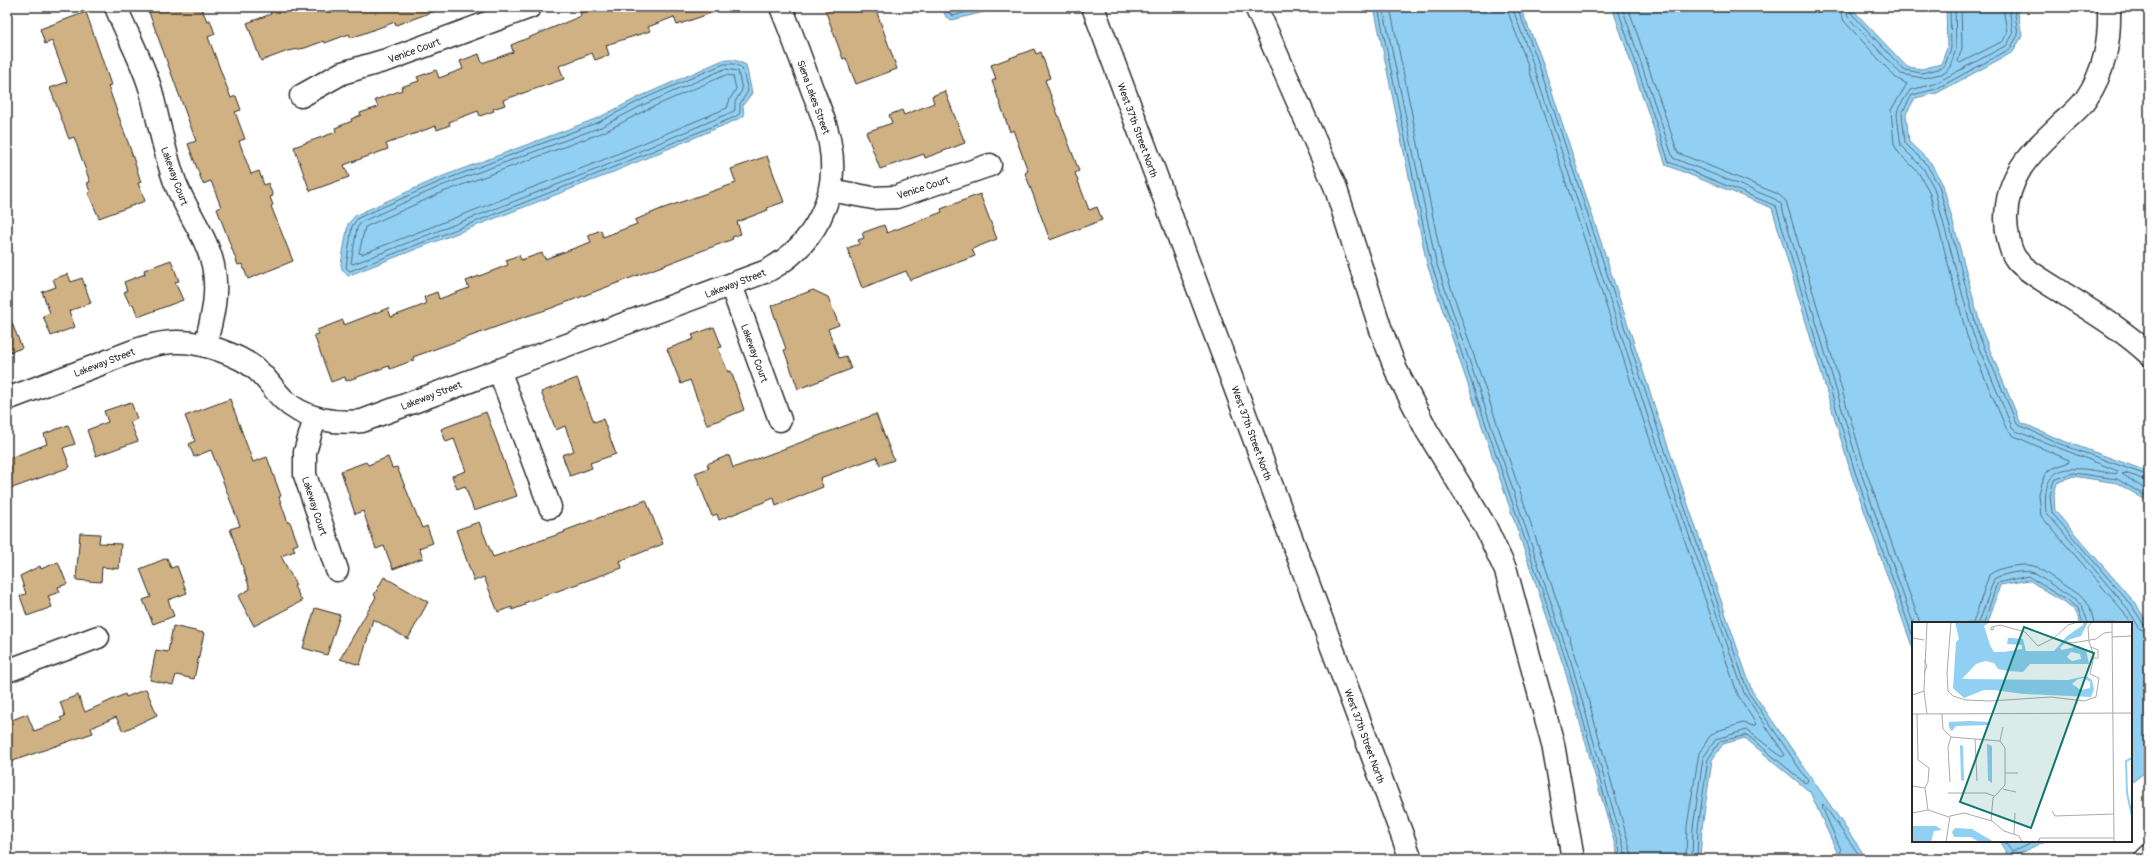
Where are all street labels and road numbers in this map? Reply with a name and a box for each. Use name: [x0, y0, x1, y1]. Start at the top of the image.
street label: Venice Court: [387, 36, 443, 66]
street label: Siena Lakes Street: [794, 59, 832, 137]
street label: West 37th Street North: [1114, 81, 1160, 179]
street label: Lakeway Court: [158, 145, 191, 208]
street label: Venice Court: [896, 174, 952, 202]
street label: Lakeway Street: [703, 266, 768, 301]
street label: Lakeway Court: [738, 322, 771, 385]
street label: Lakeway Street: [72, 345, 137, 380]
street label: Lakeway Street: [399, 378, 464, 413]
street label: West 37th Street North: [1228, 384, 1274, 482]
street label: Lakeway Court: [299, 475, 330, 538]
street label: West 37th Street North: [1341, 687, 1387, 785]

